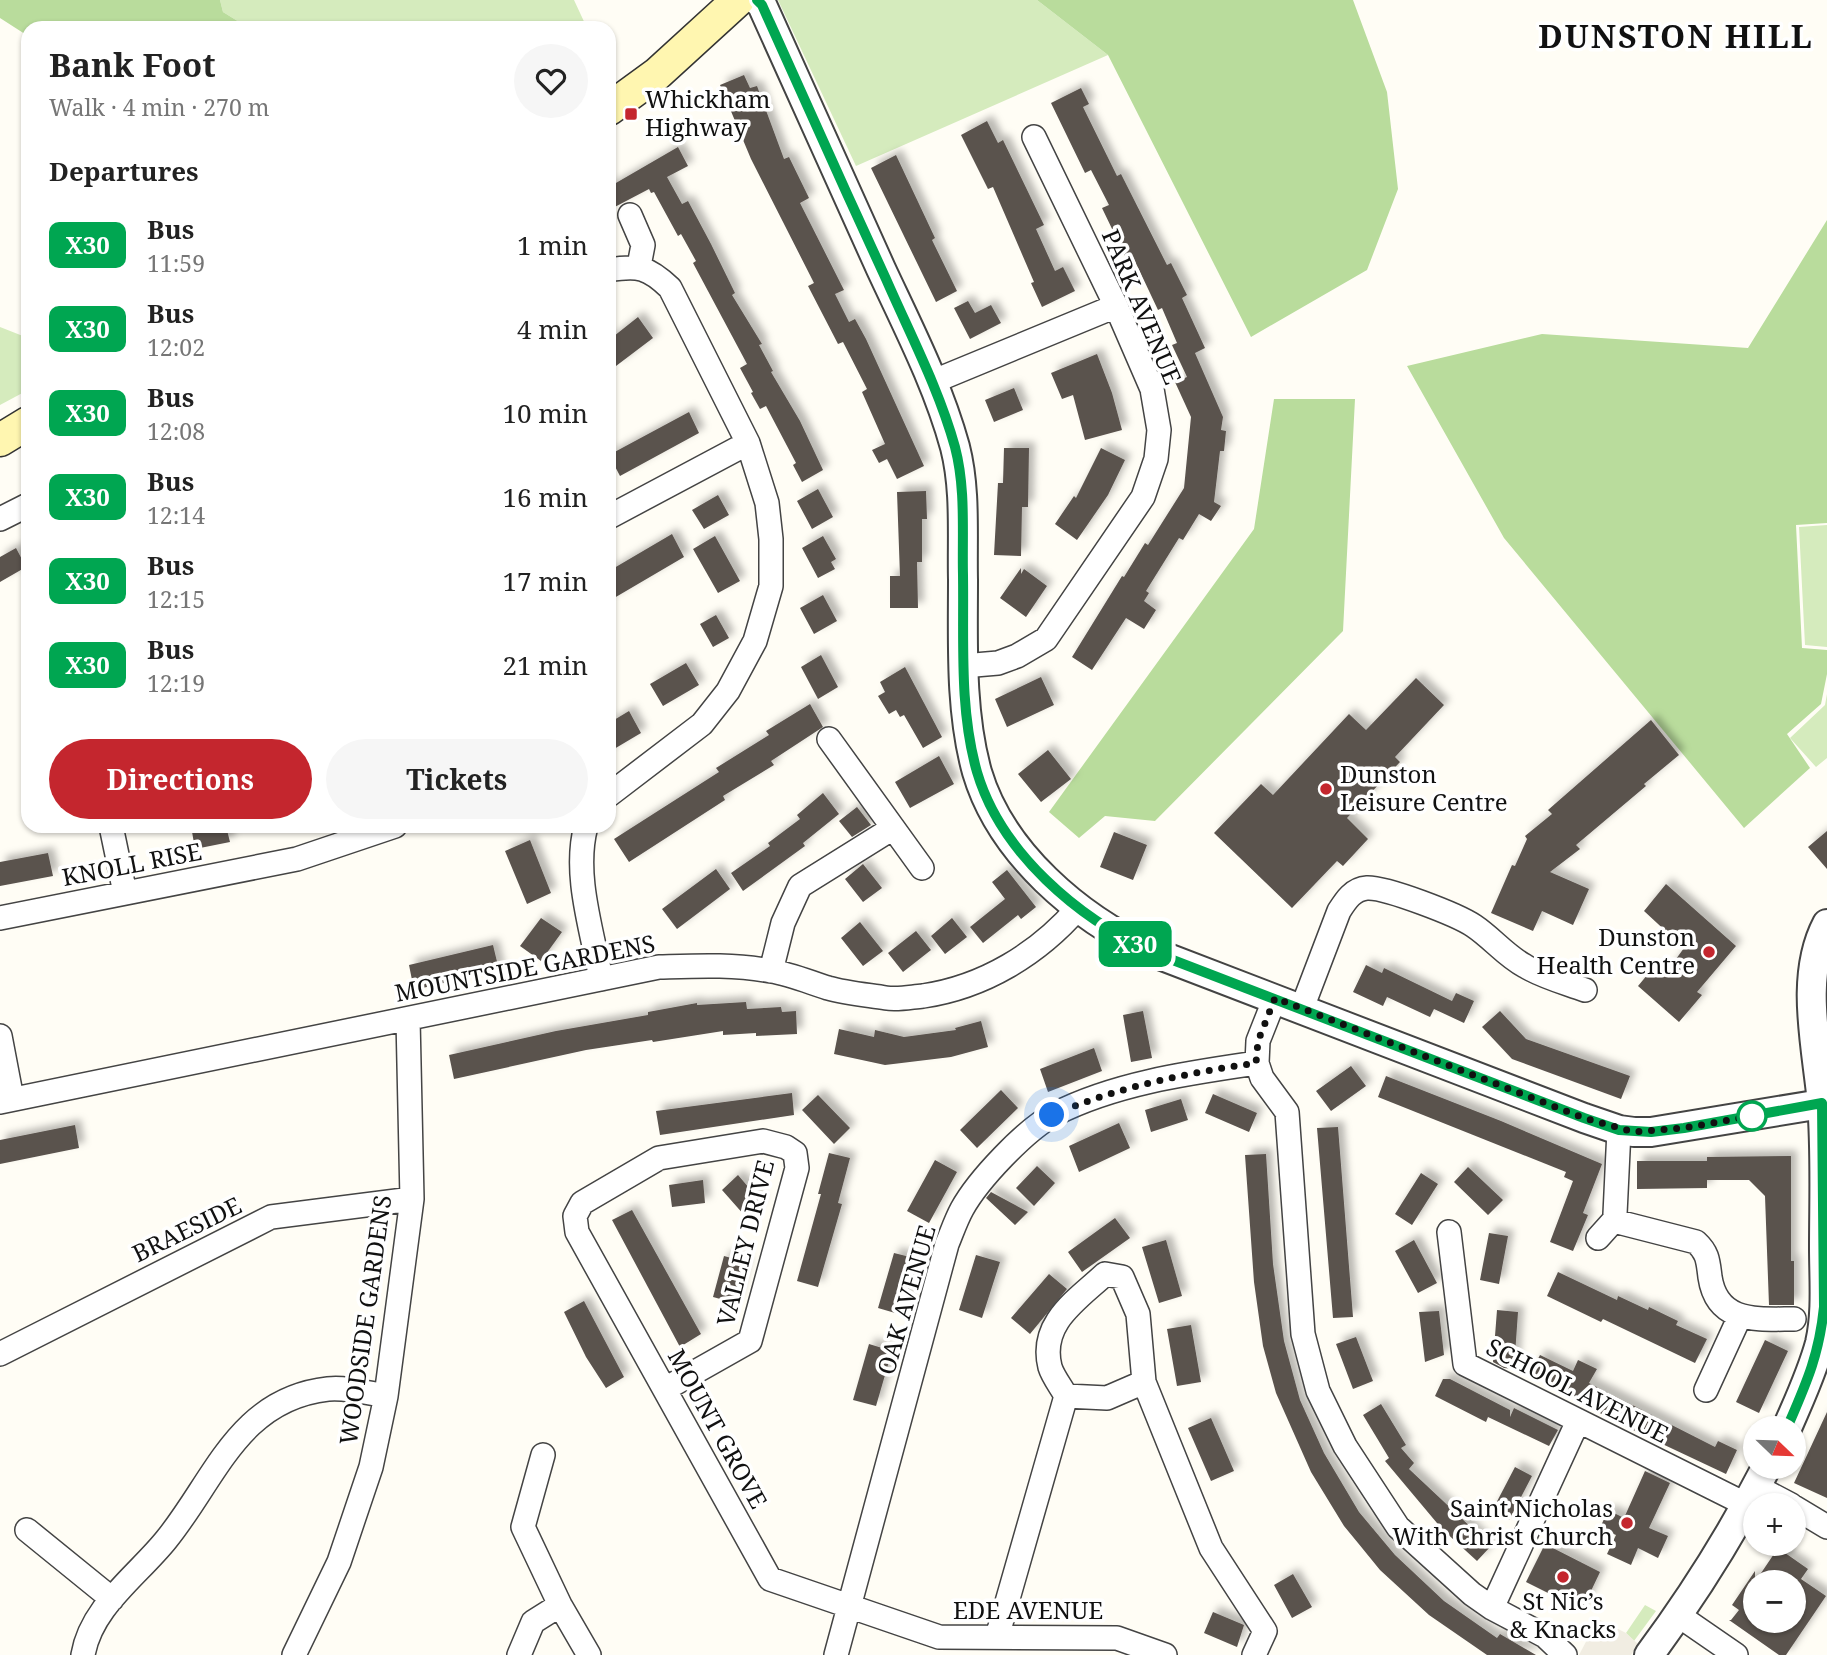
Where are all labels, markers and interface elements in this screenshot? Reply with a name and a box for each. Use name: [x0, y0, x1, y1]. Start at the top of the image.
district label: DUNSTON HILL: [1538, 14, 1814, 57]
text: Bank Foot: [49, 42, 216, 87]
button: heart: [514, 44, 588, 118]
place label: Whickham Highway: [645, 82, 771, 143]
text: Walk · 4 min · 270 m: [49, 91, 269, 123]
marker: Whickham Highway: [623, 106, 639, 122]
text: Departures: [49, 153, 199, 189]
text: Bus: [147, 211, 194, 247]
street label: PARK AVENUE: [1095, 224, 1190, 389]
text: 1 min: [517, 227, 588, 263]
text: X30: [65, 228, 110, 261]
text: 11:59: [147, 247, 205, 279]
text: Bus: [147, 295, 194, 331]
text: 4 min: [517, 311, 588, 347]
text: X30: [65, 312, 110, 345]
text: 12:02: [147, 331, 205, 363]
text: Bus: [147, 379, 194, 415]
text: 10 min: [503, 395, 588, 431]
text: X30: [65, 396, 110, 429]
text: 12:08: [147, 415, 205, 447]
text: Bus: [147, 463, 194, 499]
text: 16 min: [503, 479, 588, 515]
text: X30: [65, 480, 110, 513]
text: 12:14: [147, 499, 205, 531]
text: Bus: [147, 547, 194, 583]
text: 17 min: [503, 563, 588, 599]
text: X30: [65, 564, 110, 597]
text: 12:15: [147, 583, 205, 615]
text: Bus: [147, 631, 194, 667]
text: 21 min: [503, 647, 588, 683]
text: X30: [65, 648, 110, 681]
text: 12:19: [147, 667, 205, 699]
button: Directions: [49, 739, 312, 819]
button: Tickets: [326, 739, 588, 819]
place label: Dunston Leisure Centre: [1340, 757, 1508, 818]
marker: Dunston Leisure Centre: [1318, 781, 1334, 797]
street label: KNOLL RISE: [59, 834, 204, 893]
place label: Dunston Health Centre: [1537, 920, 1695, 981]
line badge: X30: [1095, 921, 1175, 967]
street label: MOUNTSIDE GARDENS: [392, 926, 658, 1009]
text: X30: [1113, 927, 1157, 960]
marker: Dunston Health Centre: [1701, 944, 1717, 960]
your location: [1034, 1097, 1069, 1132]
unlabelled marker: [1737, 1101, 1767, 1131]
street label: VALLEY DRIVE: [708, 1156, 781, 1329]
street label: BRAESIDE: [126, 1188, 246, 1269]
street label: WOODSIDE GARDENS: [331, 1193, 398, 1447]
street label: OAK AVENUE: [868, 1221, 943, 1378]
street label: SCHOOL AVENUE: [1481, 1330, 1674, 1450]
street label: MOUNT GROVE: [661, 1343, 776, 1514]
north arrow: [1743, 1416, 1806, 1479]
map controls: [1743, 1416, 1806, 1633]
place label: Saint Nicholas With Christ Church: [1392, 1491, 1613, 1552]
button: +: [1743, 1493, 1806, 1556]
marker: Saint Nicholas With Christ Church: [1619, 1515, 1635, 1531]
marker: St Nic’s & Knacks: [1555, 1569, 1571, 1585]
button: −: [1743, 1570, 1806, 1633]
place label: St Nic’s & Knacks: [1510, 1584, 1616, 1645]
street label: EDE AVENUE: [953, 1593, 1103, 1626]

